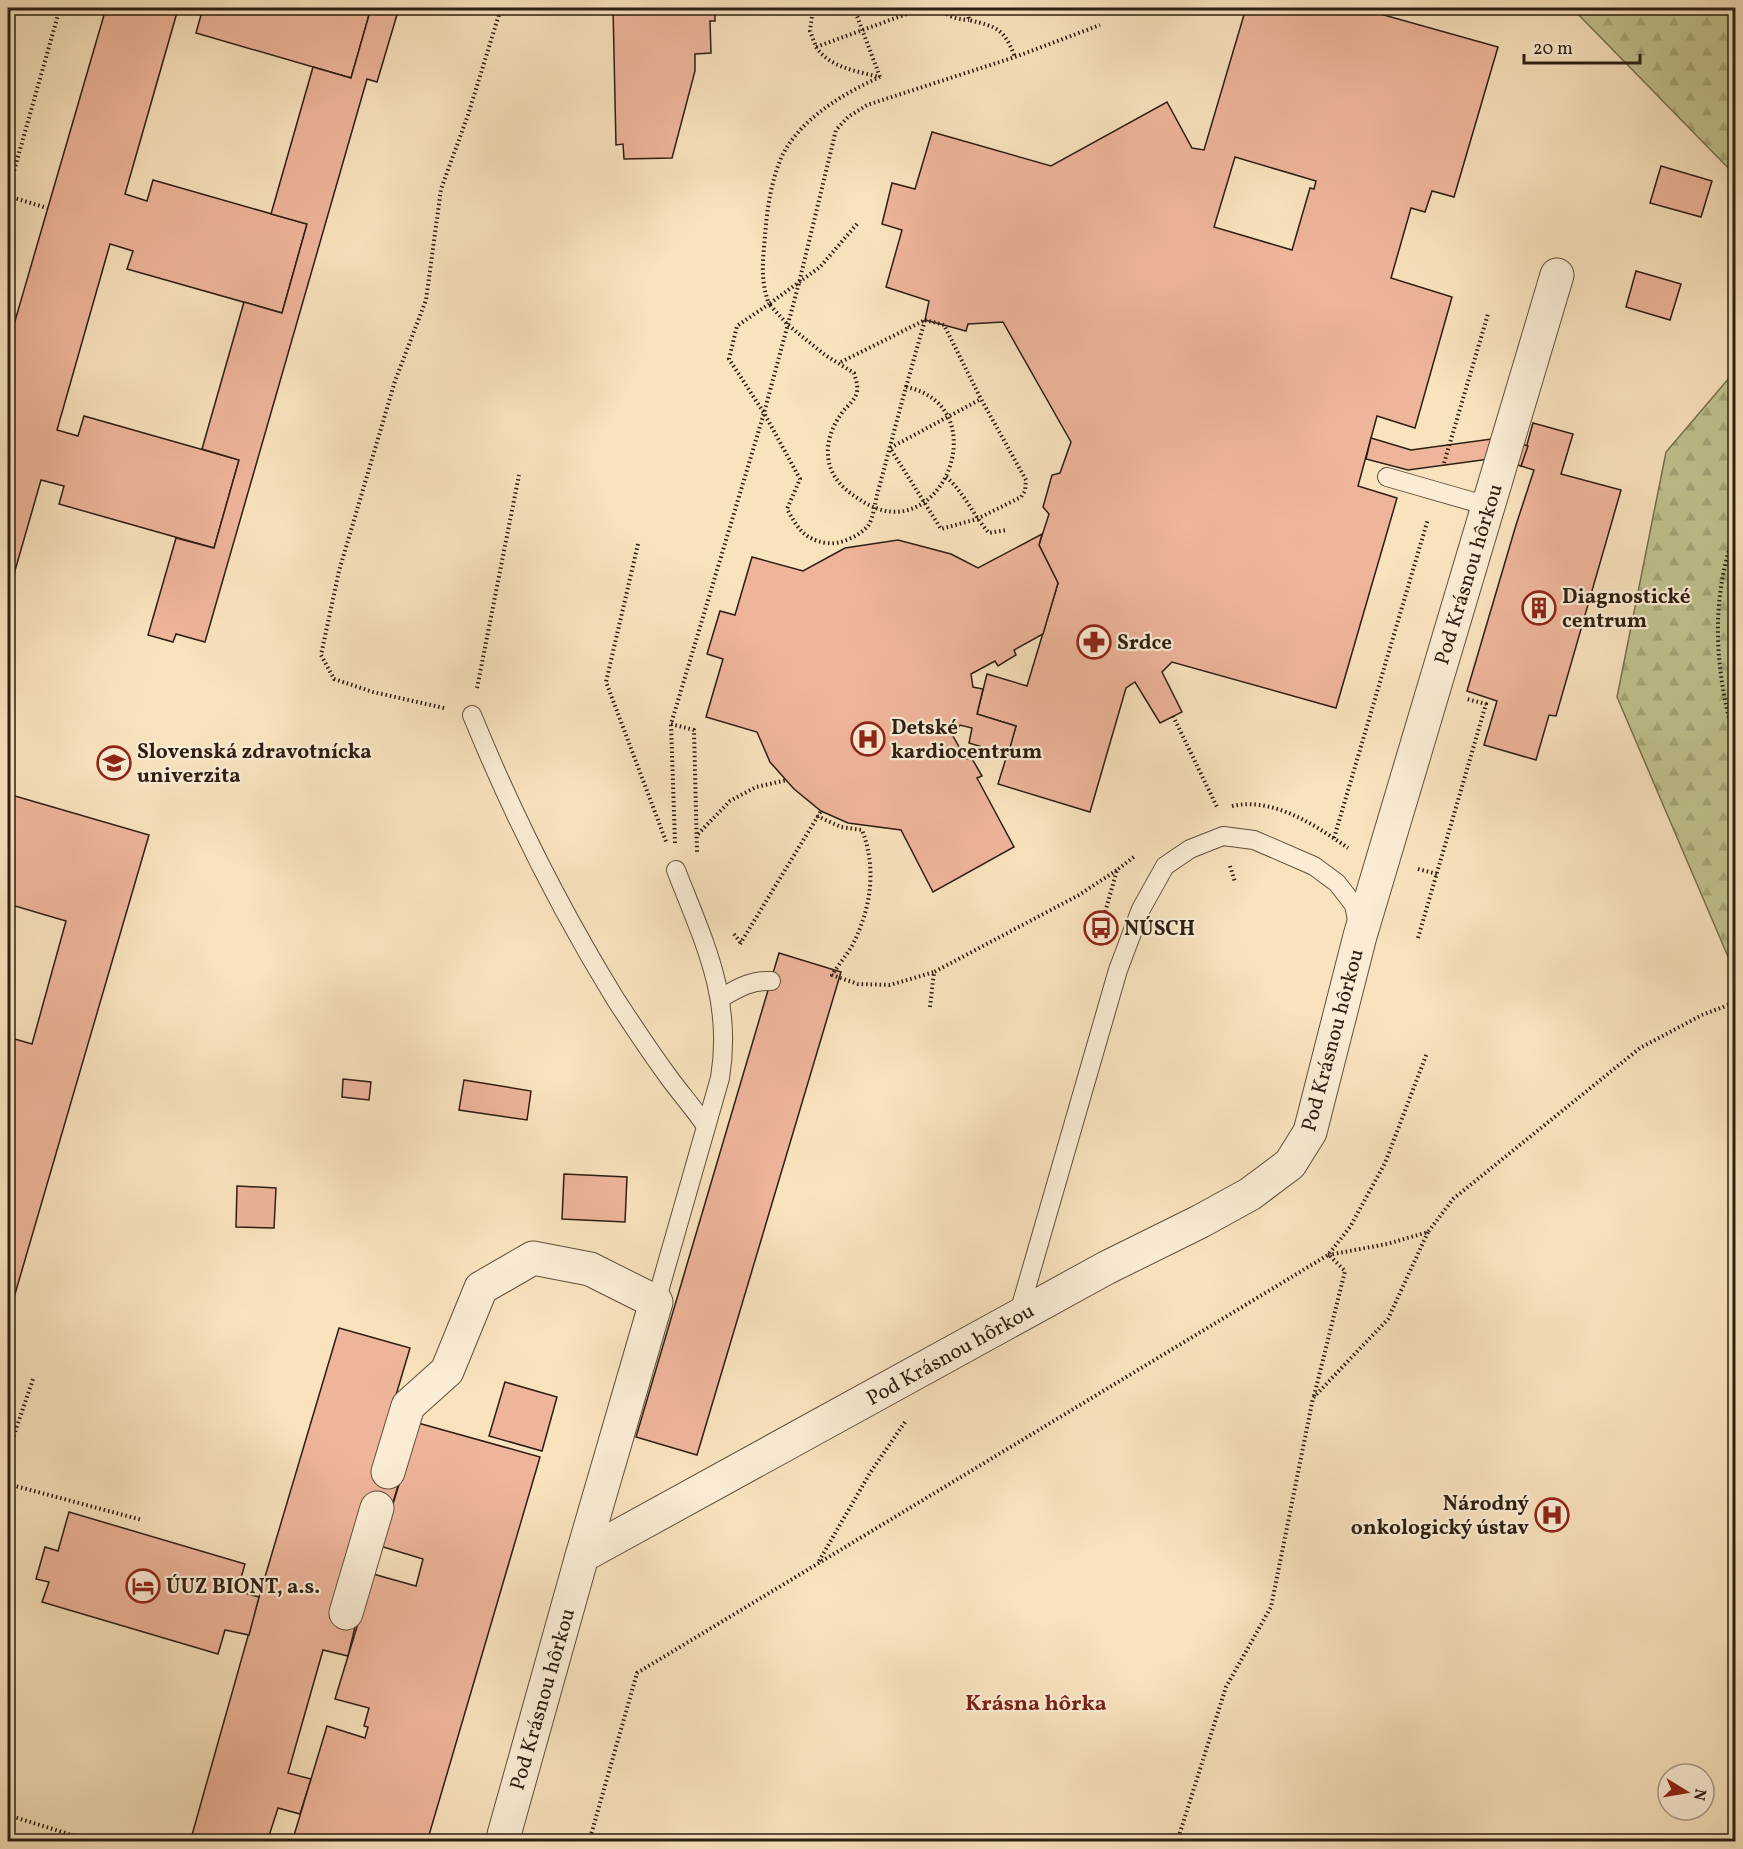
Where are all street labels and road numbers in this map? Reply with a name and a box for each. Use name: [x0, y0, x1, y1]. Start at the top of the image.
street label: Pod Krásnou hôrkou: [1428, 480, 1511, 669]
street label: Pod Krásnou hôrkou: [1295, 946, 1372, 1135]
street label: Pod Krásnou hôrkou: [862, 1297, 1040, 1414]
street label: Pod Krásnou hôrkou: [504, 1605, 583, 1794]

